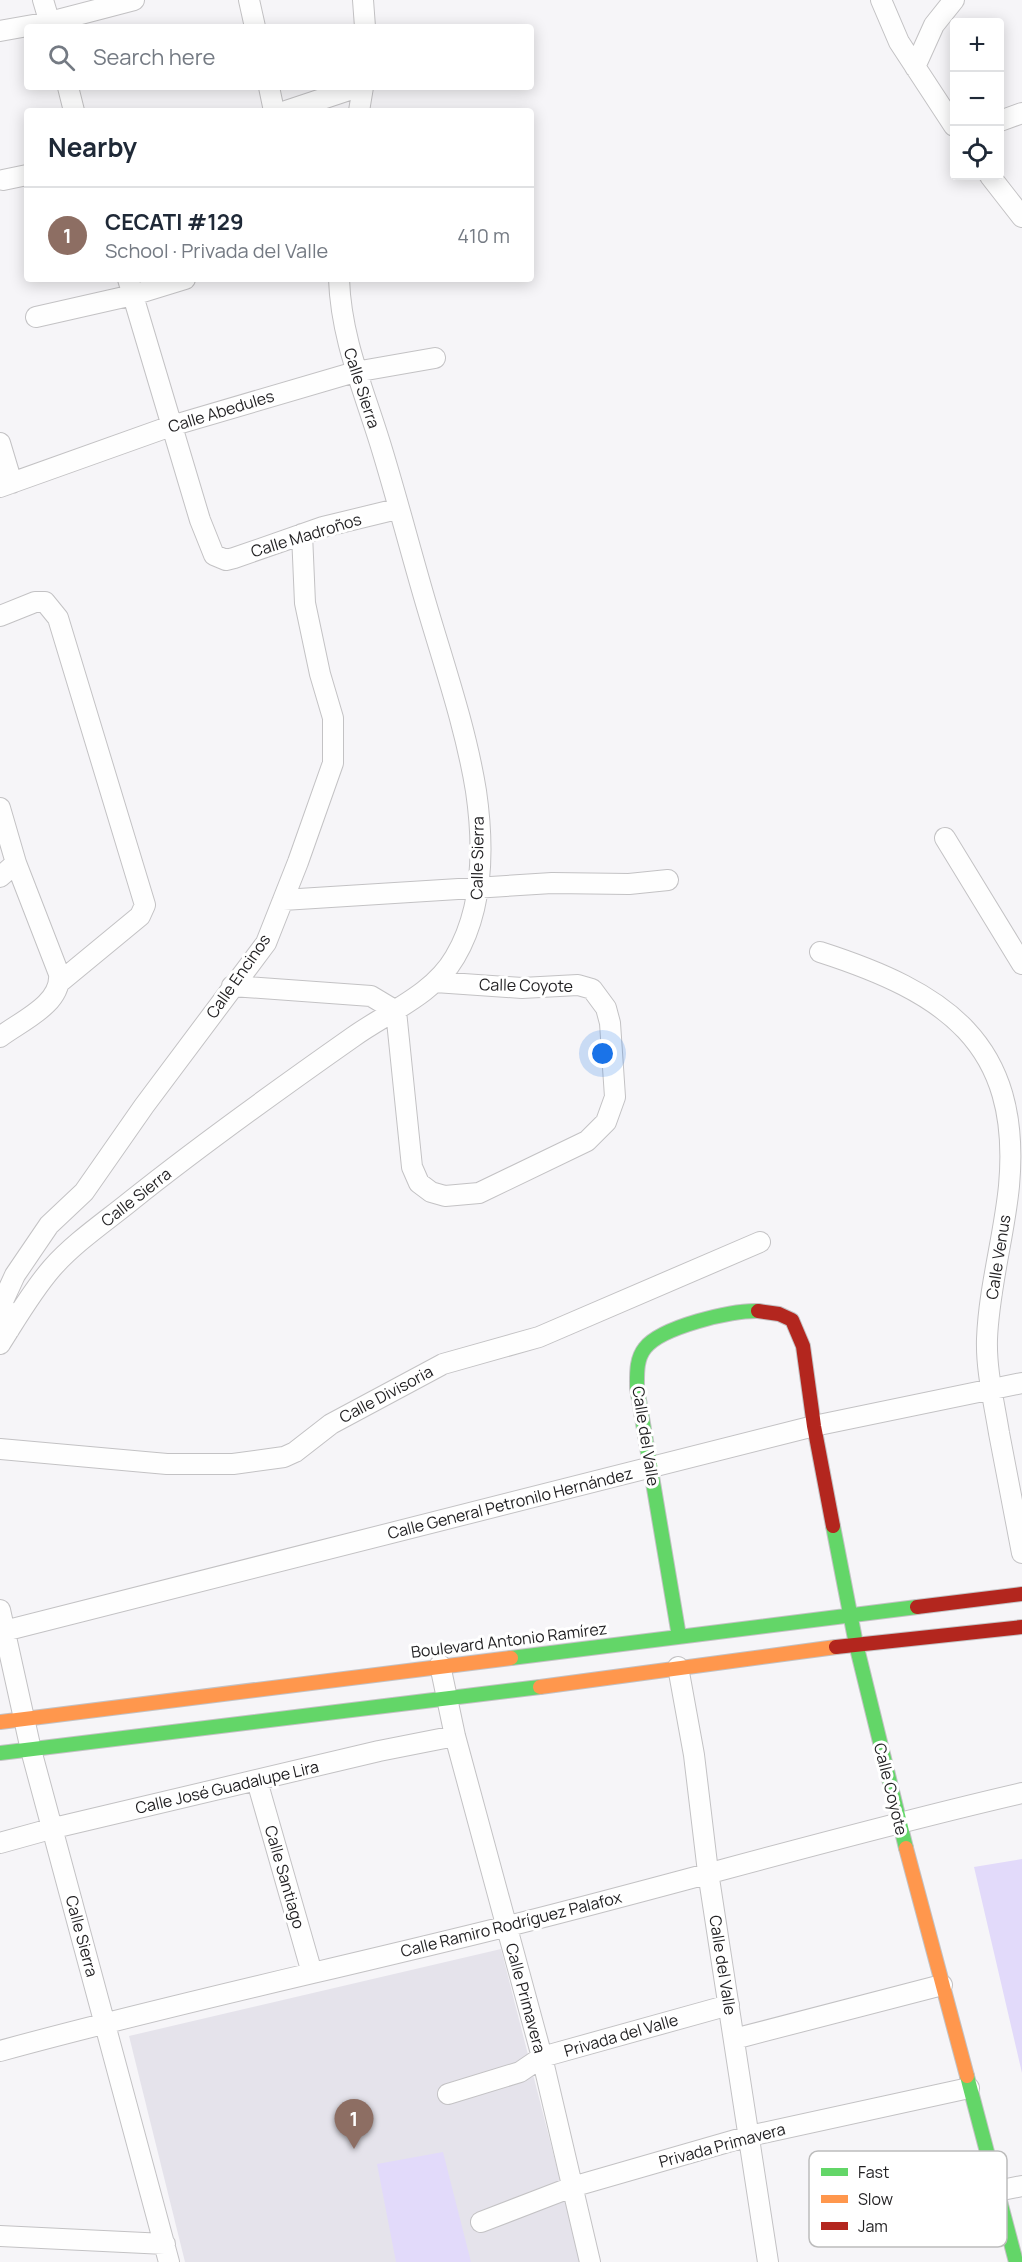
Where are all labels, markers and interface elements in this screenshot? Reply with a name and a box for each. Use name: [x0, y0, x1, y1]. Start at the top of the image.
map controls: [950, 18, 1004, 180]
button: +: [950, 18, 1004, 72]
search box: [24, 24, 534, 90]
icon: search: [45, 41, 78, 74]
text: Search here: [93, 42, 215, 72]
button: −: [950, 72, 1004, 126]
button: locate: [950, 126, 1004, 180]
text: Nearby: [48, 129, 137, 165]
text: CECATI #129: [105, 207, 244, 237]
text: 1: [63, 222, 72, 249]
text: 410 m: [457, 222, 510, 249]
text: School · Privada del Valle: [105, 237, 328, 264]
street label: Calle Sierra: [339, 345, 385, 431]
street label: Calle Abedules: [165, 384, 277, 438]
street label: Calle Madroños: [248, 508, 364, 562]
street label: Calle Sierra: [465, 816, 489, 900]
street label: Calle Encinos: [201, 929, 275, 1023]
street label: Calle Coyote: [479, 973, 573, 997]
your location: [588, 1039, 617, 1068]
street label: Calle Sierra: [96, 1163, 176, 1231]
street label: Calle Venus: [980, 1213, 1016, 1301]
street label: Calle Divisoria: [335, 1360, 437, 1428]
street label: Calle del Valle: [627, 1385, 665, 1487]
street label: Calle General Petronilo Hernández: [385, 1462, 635, 1544]
street label: Boulevard Antonio Ramírez: [410, 1617, 608, 1663]
street label: Calle Coyote: [869, 1741, 913, 1837]
street label: Calle José Guadalupe Lira: [133, 1755, 321, 1819]
street label: Calle Santiago: [260, 1823, 310, 1931]
street label: Calle Ramiro Rodríguez Palafox: [398, 1886, 624, 1962]
street label: Calle Sierra: [61, 1893, 103, 1979]
street label: Calle del Valle: [704, 1914, 742, 2016]
street label: Calle Primavera: [501, 1940, 551, 2056]
street label: Privada del Valle: [561, 2008, 681, 2062]
pin: 1: [334, 2100, 374, 2149]
street label: Privada Primavera: [656, 2118, 788, 2172]
legend: [809, 2151, 1007, 2247]
text: Fast: [858, 2161, 889, 2183]
text: Slow: [858, 2188, 893, 2210]
text: Jam: [858, 2215, 888, 2237]

